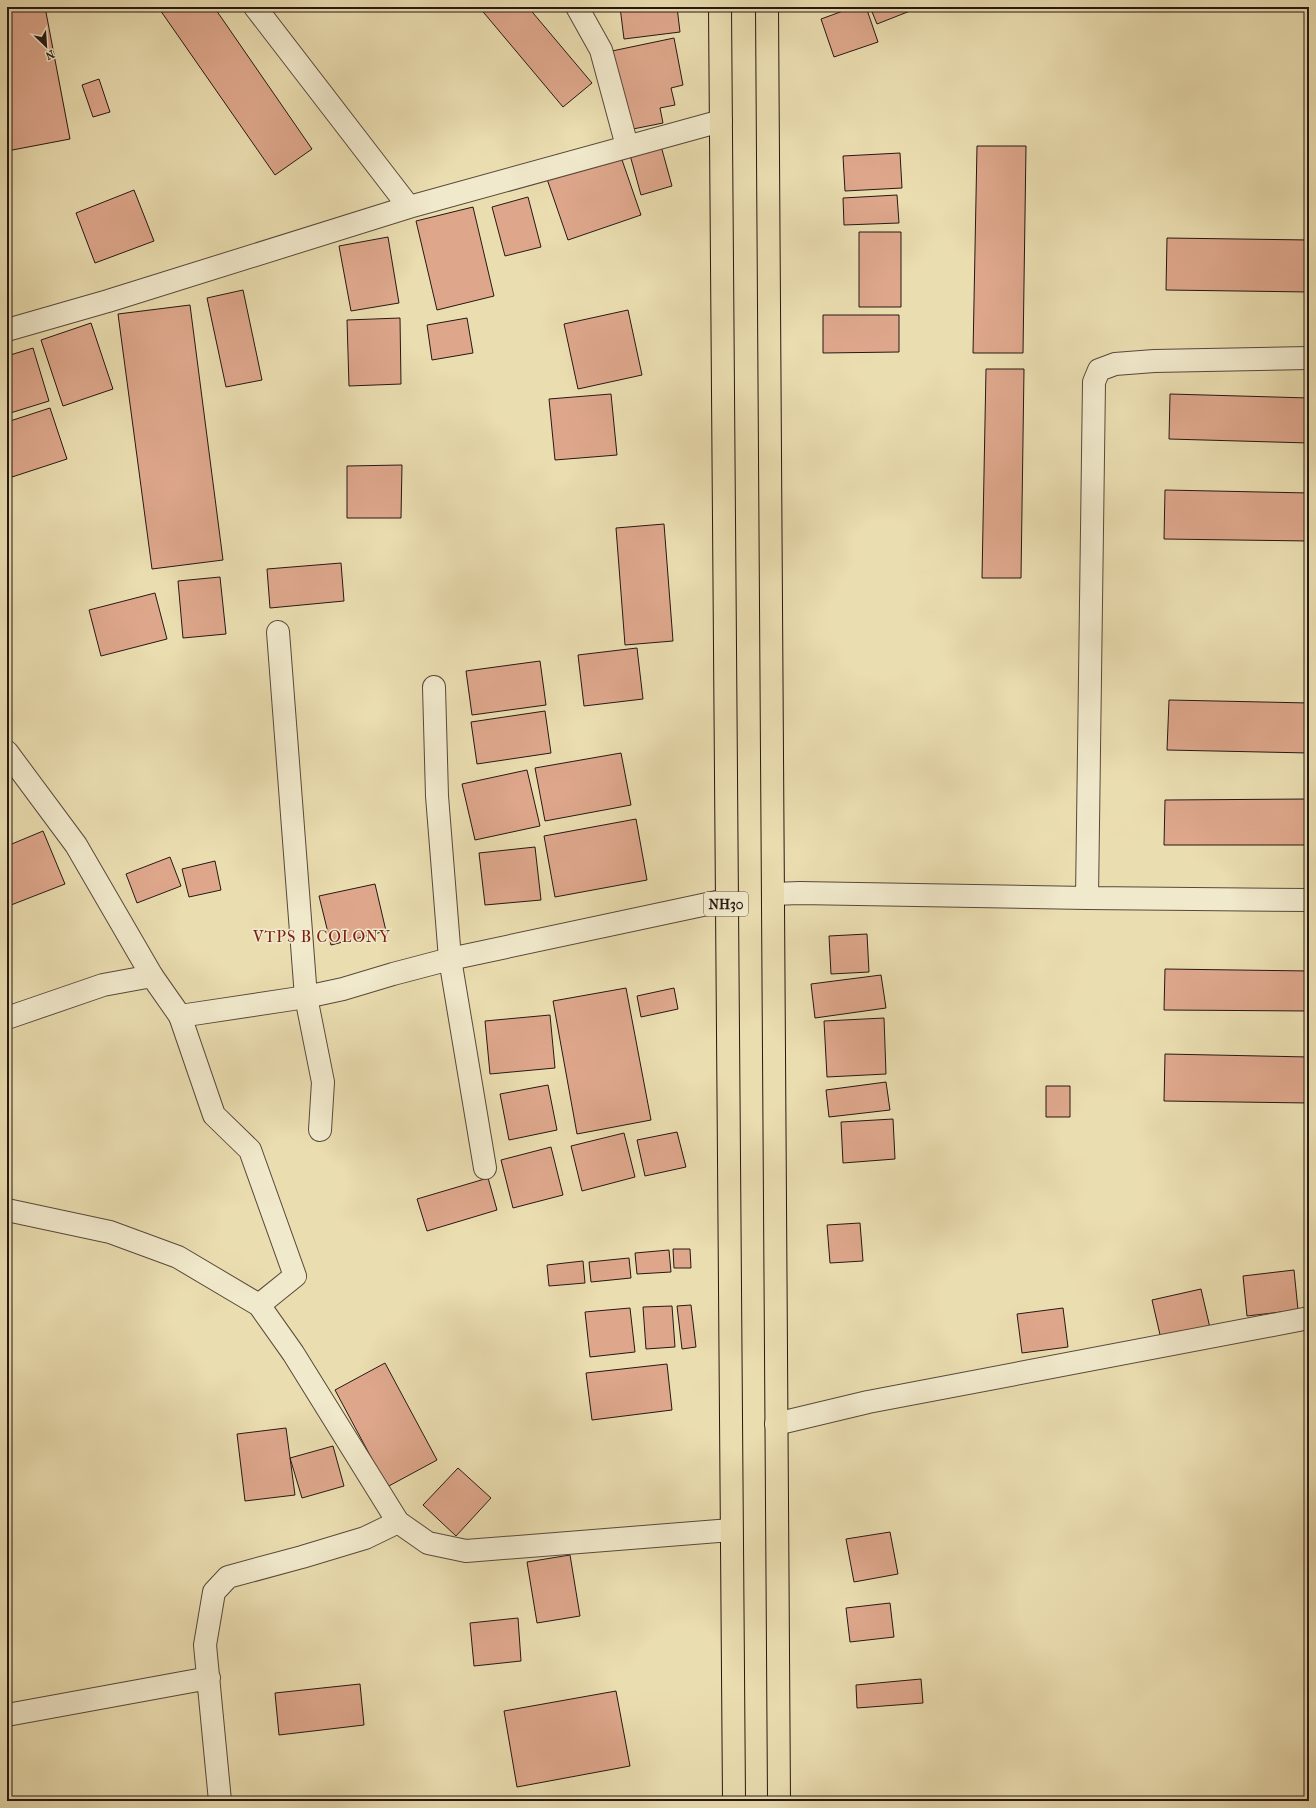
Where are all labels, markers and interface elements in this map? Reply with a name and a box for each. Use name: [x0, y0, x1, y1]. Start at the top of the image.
north arrow: [26, 26, 66, 66]
text: N: [43, 47, 57, 63]
road number: NH30: [704, 892, 748, 916]
district label: VTPS B COLONY: [252, 927, 391, 946]

